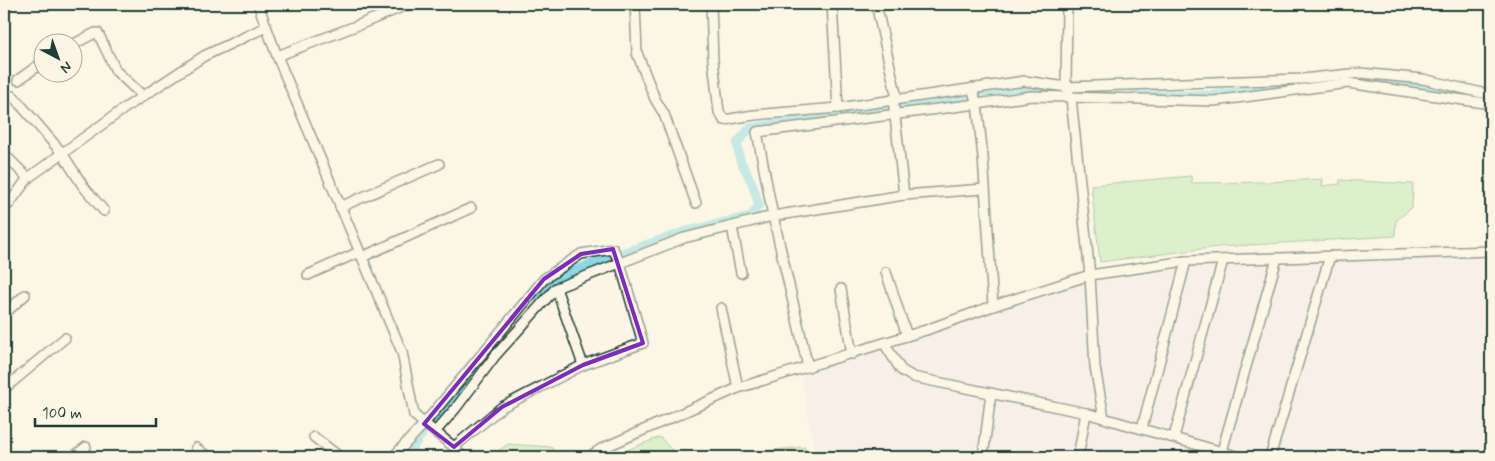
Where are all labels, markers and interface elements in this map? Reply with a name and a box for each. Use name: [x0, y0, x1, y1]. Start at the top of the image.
north arrow: [32, 32, 82, 82]
text: N: [56, 57, 75, 77]
scale bar: [35, 396, 156, 428]
text: 100 m: [42, 404, 82, 424]

